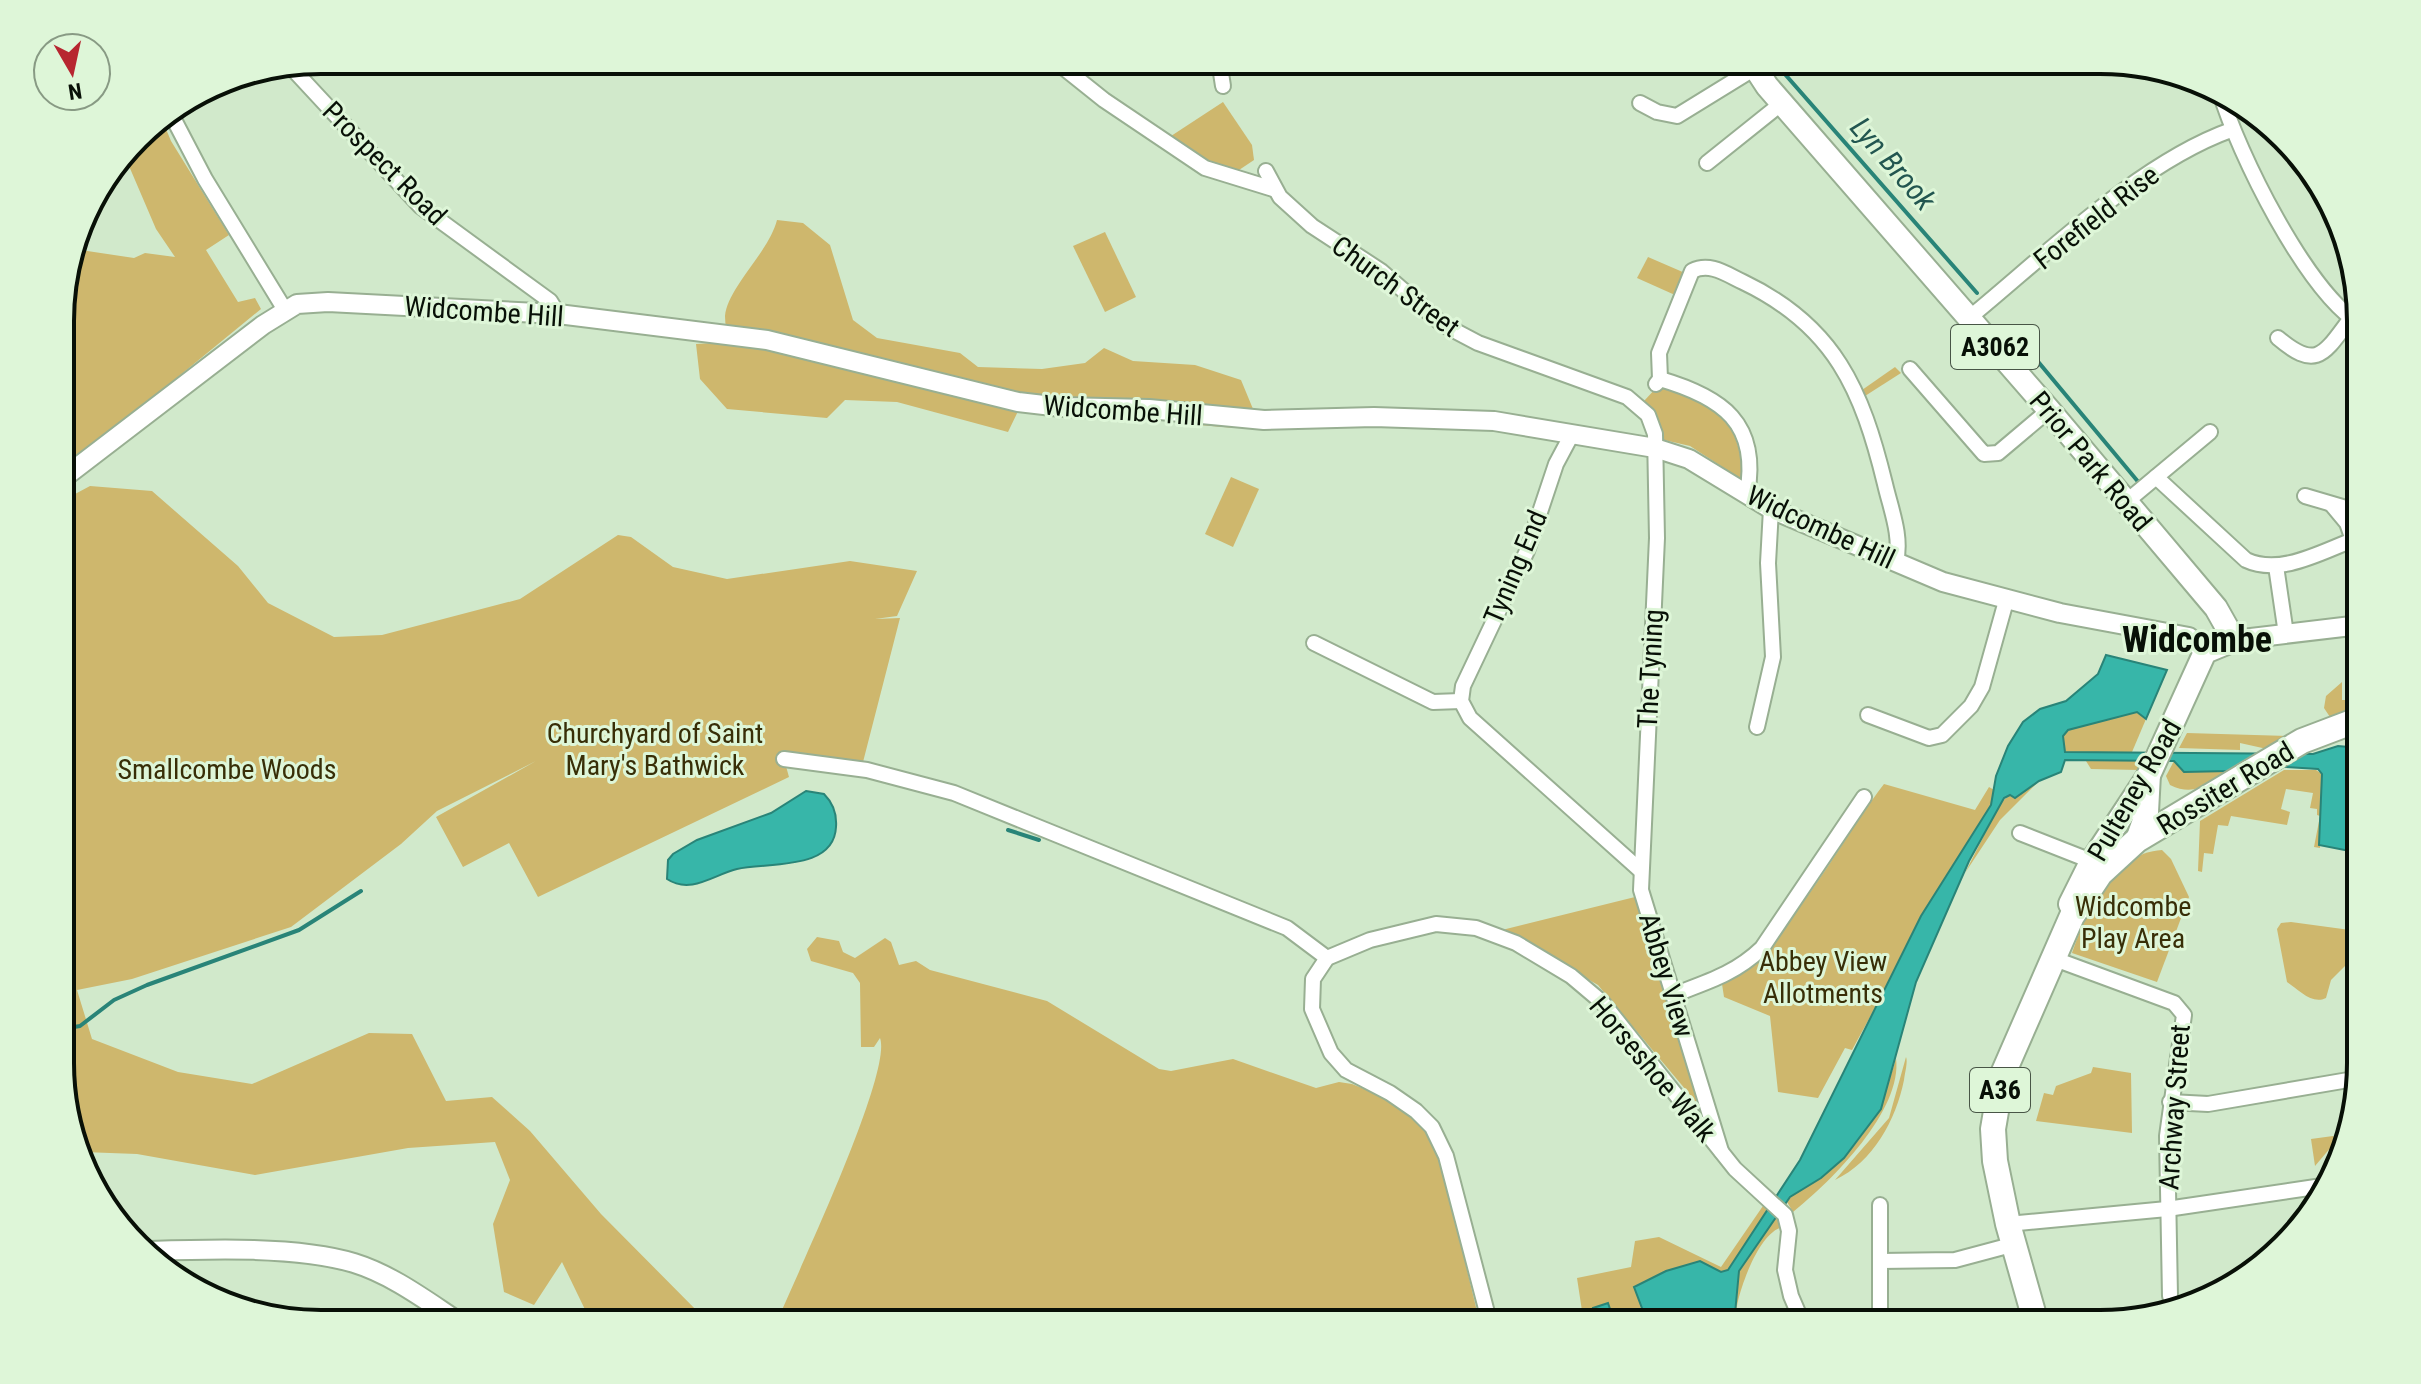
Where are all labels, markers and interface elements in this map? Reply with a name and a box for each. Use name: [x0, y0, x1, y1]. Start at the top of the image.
north arrow: [32, 32, 112, 112]
text: N: [66, 78, 84, 105]
street label: Prospect Road: [316, 95, 453, 232]
water label: Lyn Brook: [1844, 110, 1944, 218]
street label: Forefield Rise: [2027, 158, 2165, 276]
street label: Church Street: [1325, 229, 1466, 344]
street label: Widcombe Hill: [403, 289, 565, 334]
road number: A3062: [1951, 325, 2039, 369]
street label: Prior Park Road: [2023, 385, 2159, 538]
street label: Widcombe Hill: [1042, 388, 1204, 433]
street label: Widcombe Hill: [1741, 479, 1900, 576]
street label: Tyning End: [1477, 505, 1554, 629]
street label: The Tyning: [1631, 608, 1670, 730]
district label: Widcombe: [2122, 619, 2272, 661]
street label: Pulteney Road: [2081, 714, 2188, 867]
park label: Churchyard of Saint Mary's Bathwick: [547, 717, 763, 782]
street label: Rossiter Road: [2151, 735, 2300, 842]
park label: Smallcombe Woods: [118, 753, 336, 786]
park label: Widcombe Play Area: [2075, 890, 2191, 955]
street label: Abbey View: [1632, 909, 1701, 1041]
park label: Abbey View Allotments: [1759, 945, 1887, 1010]
street label: Horseshoe Walk: [1582, 990, 1723, 1149]
street label: Archway Street: [2152, 1023, 2197, 1191]
road number: A36: [1970, 1068, 2030, 1112]

